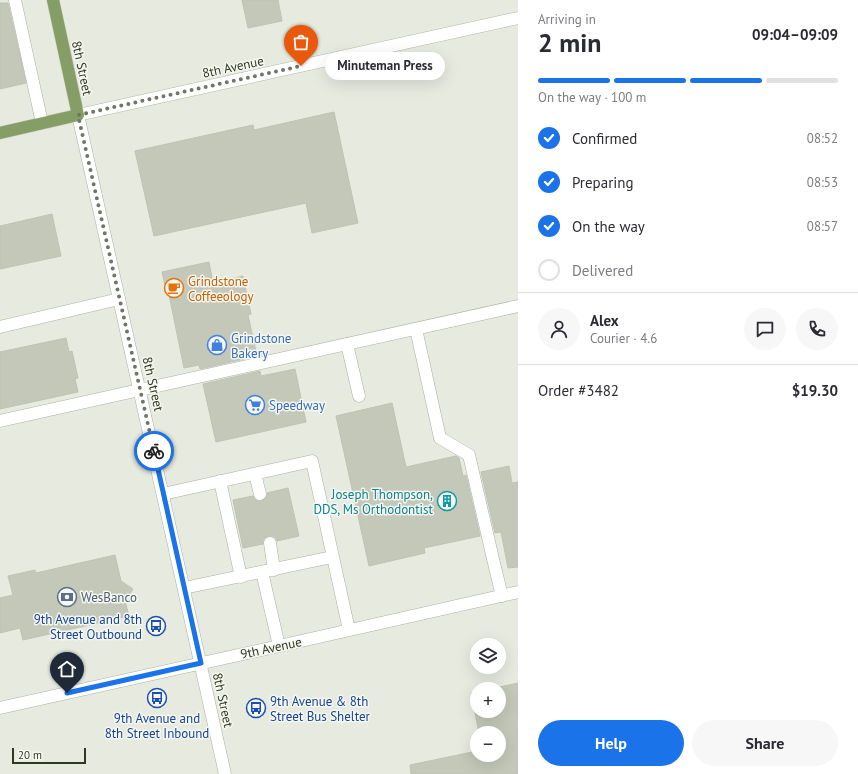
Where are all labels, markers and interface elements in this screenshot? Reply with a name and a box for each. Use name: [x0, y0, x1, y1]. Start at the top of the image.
text: Arriving in: [538, 11, 596, 28]
pin: [284, 25, 318, 66]
text: 09:04–09:09: [752, 25, 838, 44]
text: 2 min: [538, 26, 601, 59]
icon: bag: [290, 31, 312, 53]
street label: 8th Street: [68, 39, 96, 97]
street label: 8th Avenue: [201, 52, 265, 82]
callout: Minuteman Press: [325, 52, 445, 80]
text: Minuteman Press: [337, 57, 433, 74]
text: On the way · 100 m: [538, 89, 646, 106]
icon: check: [538, 127, 560, 149]
text: Confirmed: [572, 129, 637, 148]
text: 08:52: [807, 130, 838, 147]
icon: check: [538, 171, 560, 193]
text: Preparing: [572, 173, 634, 192]
text: 08:53: [807, 174, 838, 191]
icon: check: [538, 215, 560, 237]
text: On the way: [572, 217, 645, 236]
text: 08:57: [807, 218, 838, 235]
text: Delivered: [572, 261, 633, 280]
place label: Grindstone Coffeeology: [188, 273, 254, 305]
cafe icon: Grindstone Coffeeology: [163, 277, 185, 299]
button: person: [538, 308, 580, 350]
button: chat: [744, 308, 786, 350]
button: phone: [796, 308, 838, 350]
text: Alex: [590, 311, 619, 330]
place label: Grindstone Bakery: [231, 330, 291, 362]
text: Courier · 4.6: [590, 330, 657, 347]
shop icon: Grindstone Bakery: [206, 334, 228, 356]
street label: 8th Street: [139, 355, 168, 413]
text: Order #3482: [538, 381, 619, 400]
text: $19.30: [792, 381, 838, 400]
supermarket icon: Speedway: [244, 394, 266, 416]
place label: Speedway: [269, 397, 325, 414]
courier: [134, 431, 174, 471]
icon: bike: [143, 440, 165, 462]
place label: Joseph Thompson, DDS, Ms Orthodontist: [313, 486, 434, 518]
building icon: Joseph Thompson, DDS, Ms Orthodontist: [436, 490, 458, 512]
bank icon: WesBanco: [56, 586, 78, 608]
place label: WesBanco: [81, 589, 137, 606]
place label: 9th Avenue and 8th Street Outbound: [34, 611, 142, 643]
bus stop icon: 9th Avenue and 8th Street Outbound: [145, 615, 167, 637]
street label: 9th Avenue: [239, 633, 303, 663]
map controls: [470, 638, 506, 762]
button: layers: [470, 638, 506, 674]
pin: [50, 652, 84, 693]
icon: home: [56, 658, 78, 680]
street label: 8th Street: [209, 671, 237, 729]
button: +: [470, 682, 506, 718]
bus stop icon: 9th Avenue and 8th Street Inbound: [146, 687, 168, 709]
place label: 9th Avenue & 8th Street Bus Shelter: [270, 693, 370, 725]
bus stop icon: 9th Avenue & 8th Street Bus Shelter: [245, 697, 267, 719]
place label: 9th Avenue and 8th Street Inbound: [105, 710, 209, 742]
button: Help: [538, 720, 684, 766]
button: Share: [692, 720, 838, 766]
button: −: [470, 726, 506, 762]
scale bar: [12, 746, 86, 765]
text: 20 m: [18, 748, 42, 762]

